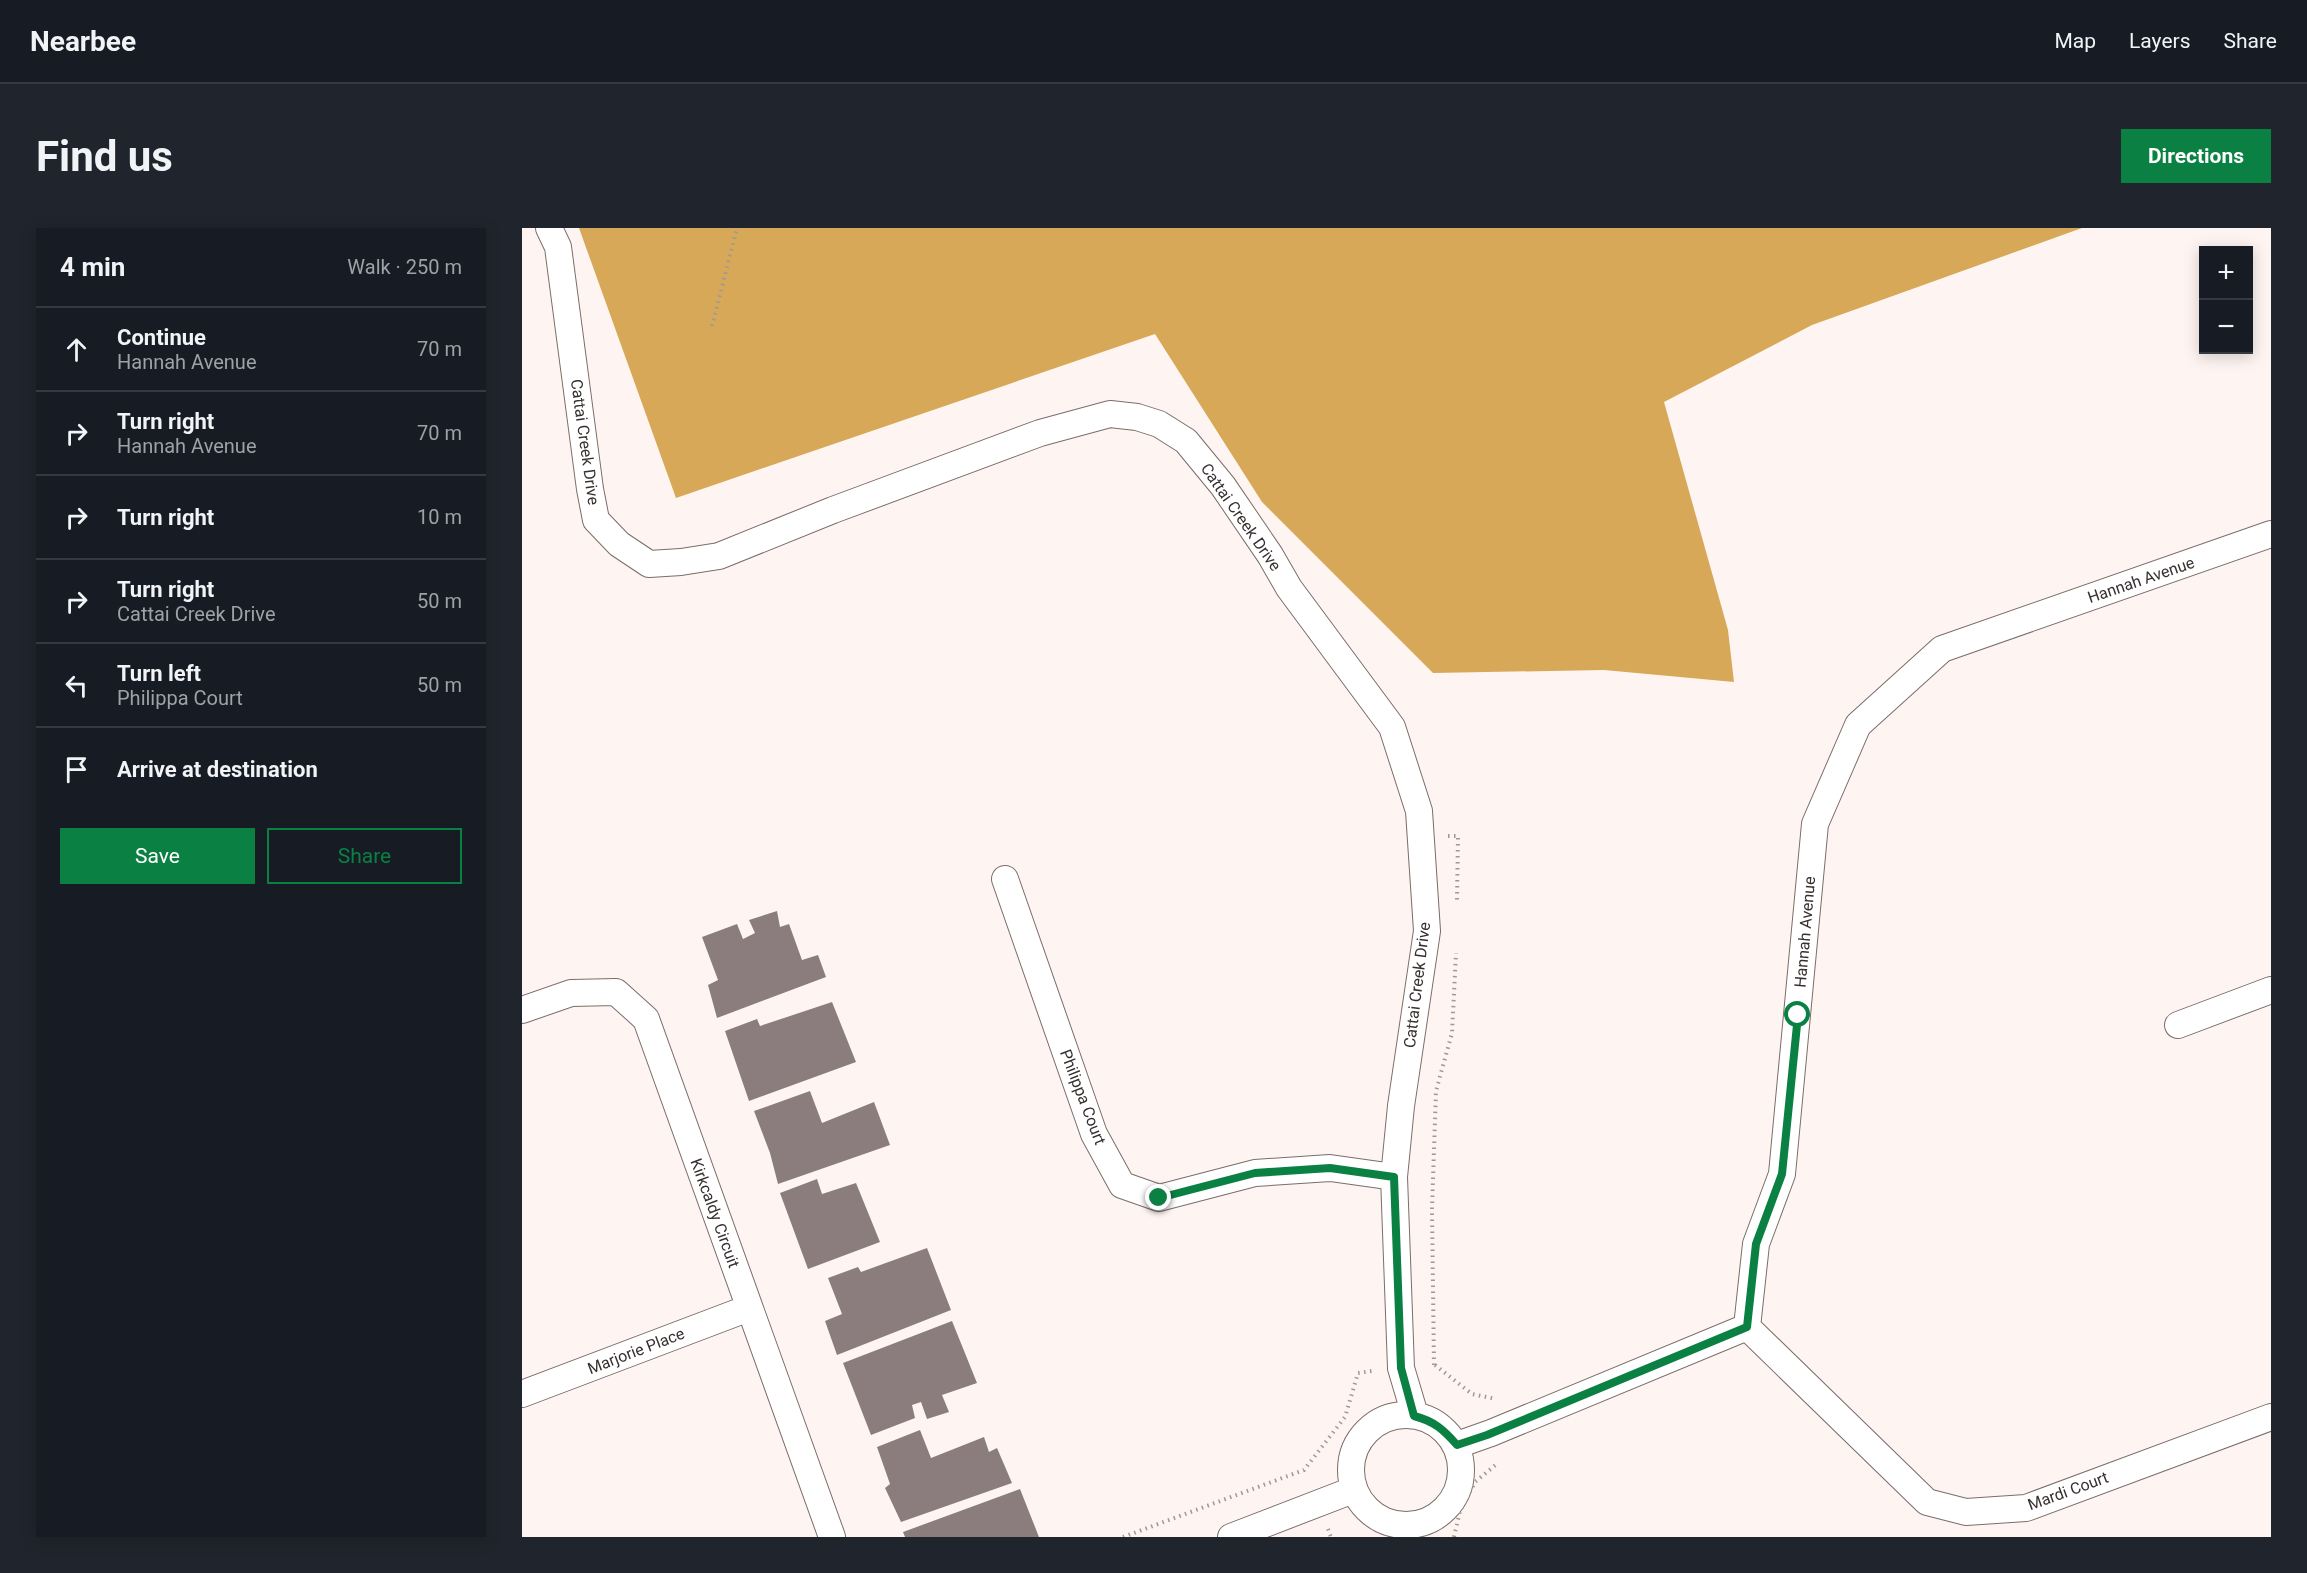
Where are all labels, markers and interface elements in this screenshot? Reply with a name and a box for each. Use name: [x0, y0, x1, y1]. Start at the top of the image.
text: Nearbee: [30, 25, 136, 58]
text: Map: [2054, 29, 2096, 53]
text: Layers: [2129, 29, 2190, 53]
text: Share: [2223, 29, 2277, 53]
button: Directions: [2121, 129, 2271, 183]
text: Find us: [36, 132, 173, 181]
map controls: [2199, 246, 2253, 354]
button: +: [2199, 246, 2253, 300]
text: 4 min: [60, 252, 125, 282]
text: Walk · 250 m: [347, 255, 462, 279]
button: −: [2199, 300, 2253, 354]
text: Continue: [117, 325, 206, 350]
icon: ahead: [60, 333, 93, 366]
text: 70 m: [417, 337, 462, 361]
text: Hannah Avenue: [117, 350, 257, 374]
street label: Cattai Creek Drive: [567, 378, 603, 506]
text: Turn right: [117, 409, 214, 434]
icon: right: [60, 417, 93, 450]
text: 70 m: [417, 421, 462, 445]
text: Hannah Avenue: [117, 434, 257, 458]
street label: Cattai Creek Drive: [1197, 460, 1285, 574]
icon: right: [60, 501, 93, 534]
text: Turn right: [117, 505, 214, 530]
text: 10 m: [417, 505, 462, 529]
street label: Hannah Avenue: [2085, 553, 2197, 607]
text: Turn right: [117, 577, 214, 602]
icon: right: [60, 585, 93, 618]
text: 50 m: [417, 589, 462, 613]
text: Cattai Creek Drive: [117, 602, 276, 626]
text: Turn left: [117, 661, 201, 686]
icon: left: [60, 669, 93, 702]
text: 50 m: [417, 673, 462, 697]
text: Philippa Court: [117, 686, 243, 710]
icon: arrive: [60, 753, 93, 786]
text: Arrive at destination: [117, 757, 318, 782]
button: Save: [60, 828, 255, 884]
button: Share: [267, 828, 462, 884]
street label: Hannah Avenue: [1791, 876, 1819, 988]
street label: Cattai Creek Drive: [1400, 921, 1434, 1049]
route start: [1784, 1001, 1810, 1027]
street label: Philippa Court: [1056, 1047, 1110, 1147]
street label: Kirkcaldy Circuit: [686, 1156, 744, 1270]
route end: [1145, 1184, 1171, 1210]
street label: Marjorie Place: [585, 1324, 687, 1378]
street label: Mardi Court: [2025, 1468, 2111, 1514]

